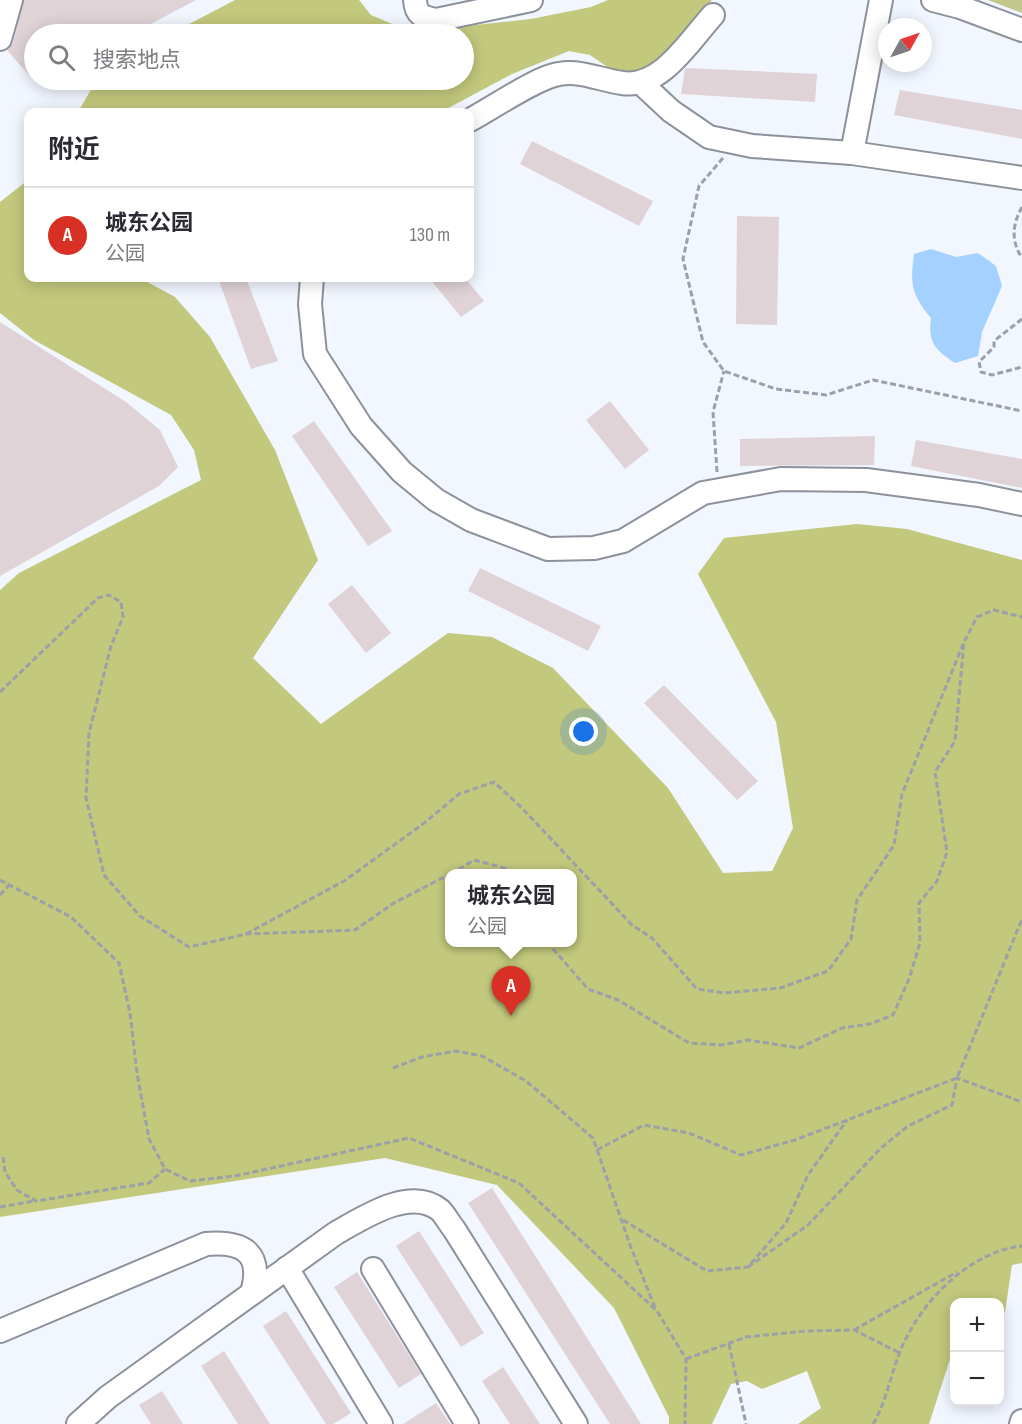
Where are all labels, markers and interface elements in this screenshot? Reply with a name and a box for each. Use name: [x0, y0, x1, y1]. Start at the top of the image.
north arrow: [878, 18, 932, 72]
search box: [24, 24, 474, 90]
icon: search: [45, 41, 78, 74]
text: 搜索地点: [93, 47, 181, 74]
text: 附近: [48, 135, 100, 166]
text: 城东公园: [105, 210, 193, 237]
text: A: [63, 223, 72, 247]
text: 130 m: [410, 223, 450, 247]
text: 公园: [105, 242, 145, 266]
your location: [569, 717, 598, 746]
popup: [445, 869, 577, 947]
text: 城东公园: [467, 883, 555, 910]
text: 公园: [467, 915, 507, 939]
pin: A: [492, 966, 530, 1016]
map controls: [950, 1298, 1004, 1406]
button: +: [950, 1298, 1004, 1352]
button: −: [950, 1352, 1004, 1406]

